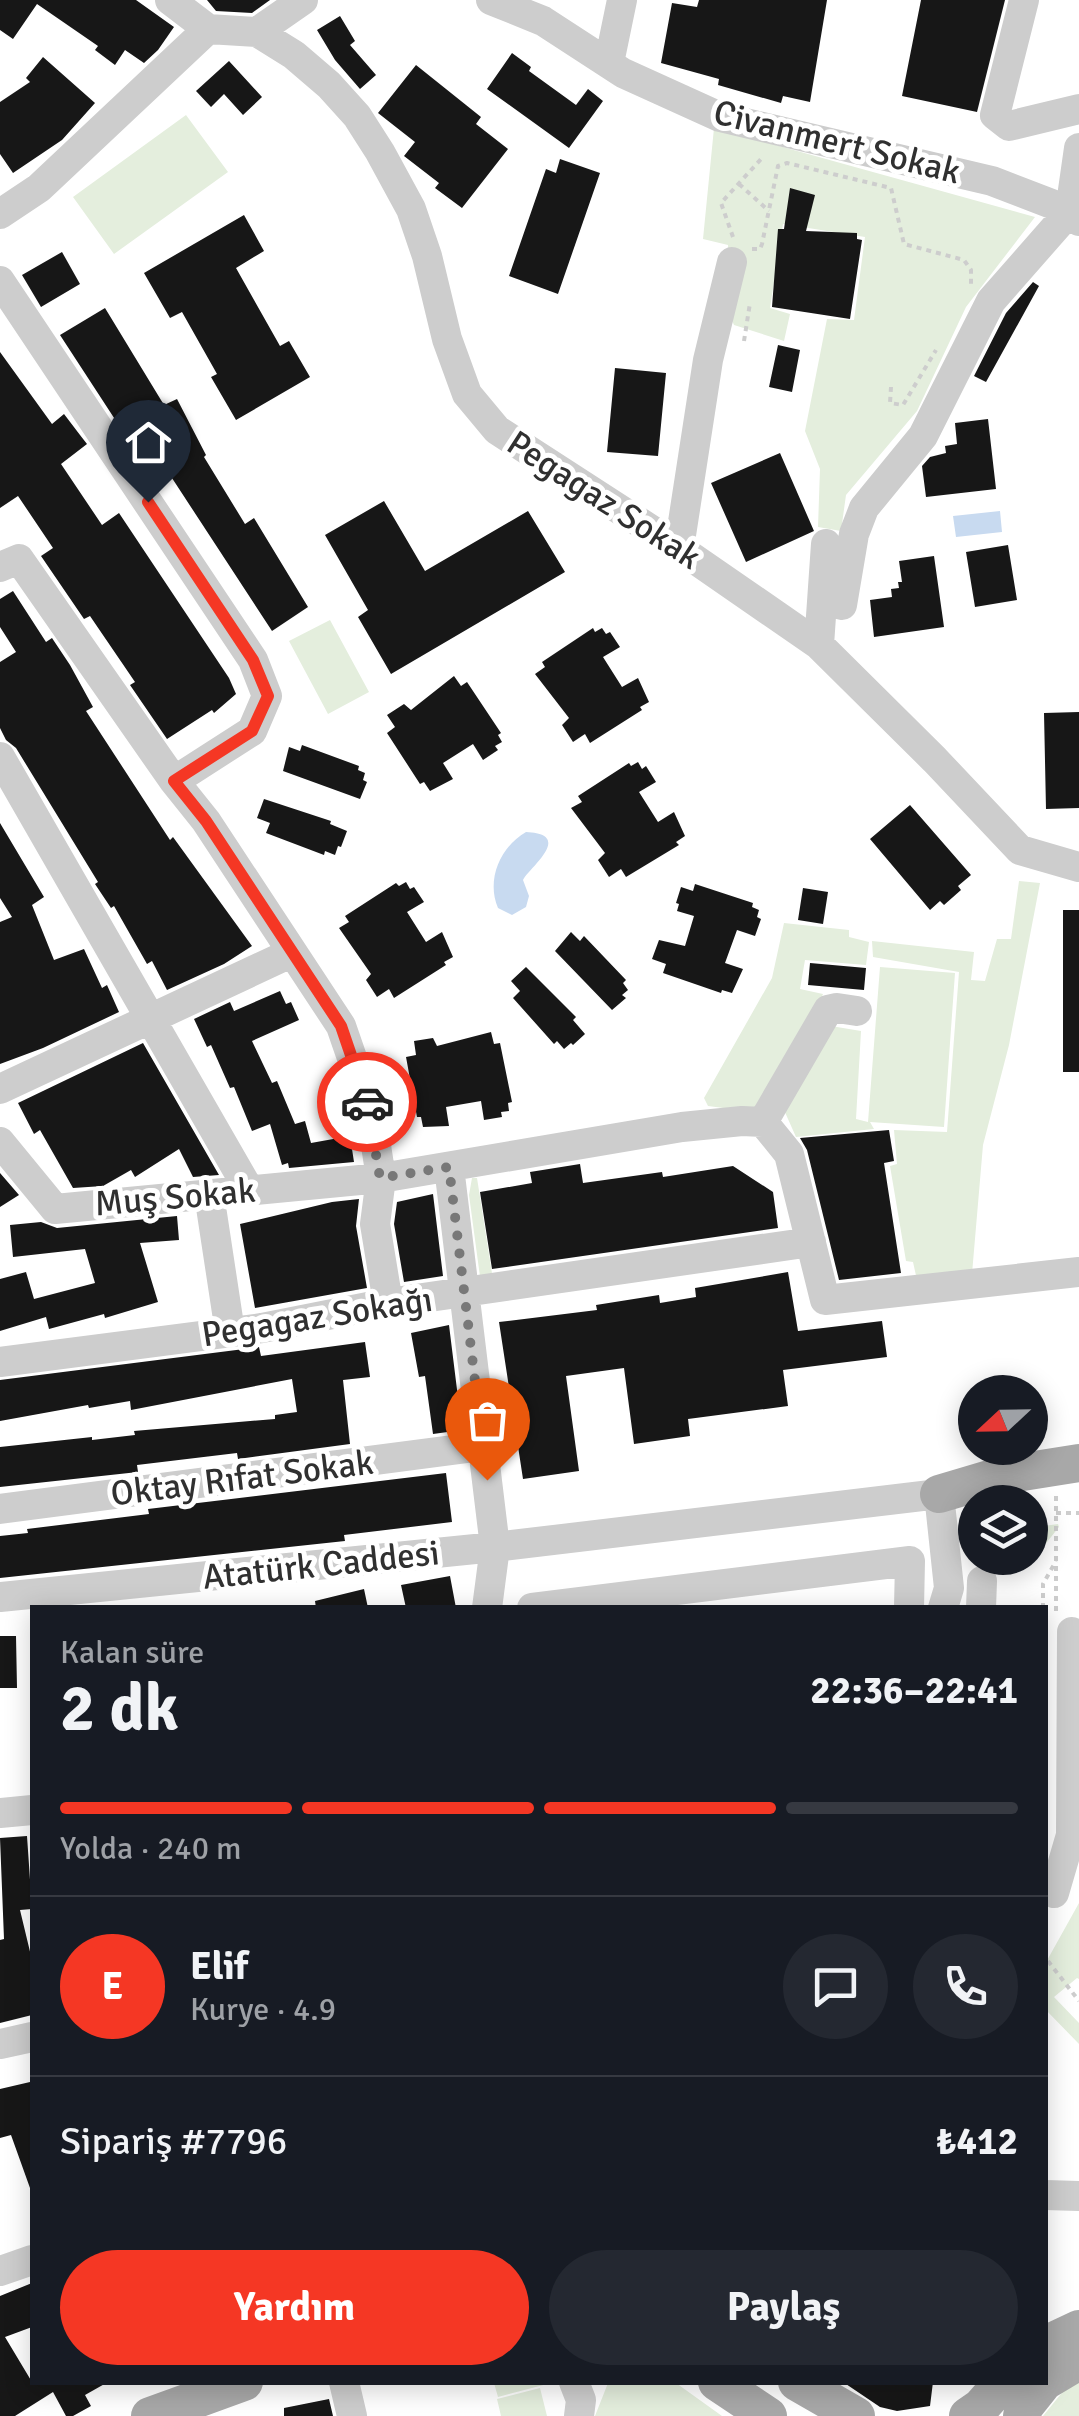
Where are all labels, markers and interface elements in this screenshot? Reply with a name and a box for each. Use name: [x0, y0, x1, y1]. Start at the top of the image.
street label: Civanmert Sokak: [709, 91, 965, 193]
pin: [106, 400, 191, 503]
icon: home: [121, 415, 176, 470]
street label: Pegagaz Sokak: [499, 421, 709, 579]
courier: [317, 1052, 417, 1152]
icon: car: [340, 1075, 395, 1130]
street label: Muş Sokak: [93, 1169, 257, 1225]
street label: Pegagaz Sokağı: [199, 1278, 435, 1356]
north arrow: [958, 1375, 1048, 1465]
map controls: [958, 1375, 1048, 1575]
pin: [445, 1378, 530, 1481]
icon: bag: [460, 1393, 515, 1448]
street label: Oktay Rıfat Sokak: [108, 1441, 376, 1515]
button: layers: [958, 1485, 1048, 1575]
street label: Atatürk Caddesi: [200, 1531, 442, 1599]
text: Kalan süre: [60, 1633, 204, 1672]
text: 22:36–22:41: [810, 1667, 1018, 1714]
text: 2 dk: [60, 1669, 178, 1749]
text: Yolda · 240 m: [60, 1829, 241, 1868]
button: chat: [783, 1934, 888, 2039]
button: phone: [913, 1934, 1018, 2039]
text: Elif: [190, 1943, 248, 1990]
text: E: [102, 1963, 123, 2010]
text: Kurye · 4.9: [190, 1990, 336, 2029]
text: Sipariş #7796: [60, 2118, 287, 2165]
text: ₺412: [936, 2118, 1018, 2165]
button: Yardım: [60, 2250, 529, 2365]
button: Paylaş: [549, 2250, 1018, 2365]

